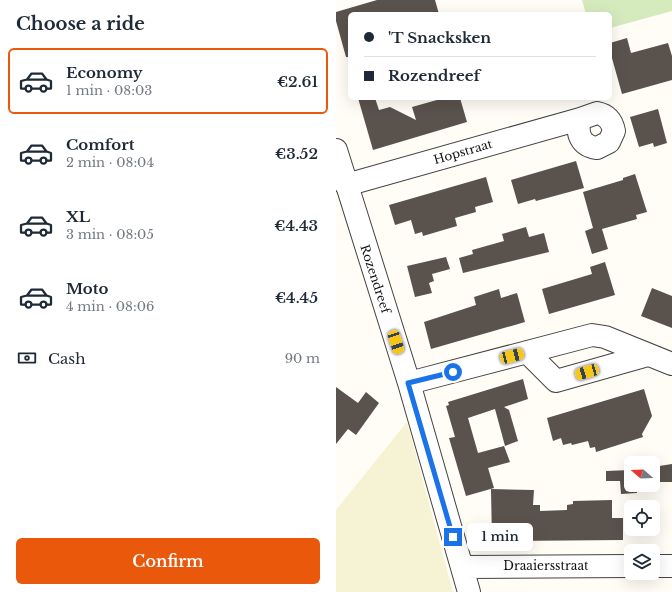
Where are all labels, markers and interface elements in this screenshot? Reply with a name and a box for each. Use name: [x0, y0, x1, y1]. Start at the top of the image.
text: Choose a ride: [16, 13, 145, 35]
text: 'T Snacksken: [388, 28, 491, 47]
icon: car: [18, 63, 54, 99]
text: Economy: [66, 63, 143, 82]
text: Rozendreef: [388, 66, 480, 85]
text: €2.61: [277, 72, 318, 91]
text: 1 min · 08:03: [66, 82, 152, 99]
icon: car: [18, 135, 54, 171]
text: Comfort: [66, 135, 134, 154]
street label: Hopstraat: [432, 136, 494, 167]
text: €3.52: [275, 144, 318, 163]
text: 2 min · 08:04: [66, 154, 154, 171]
icon: car: [18, 207, 54, 243]
text: XL: [66, 207, 90, 226]
text: €4.43: [274, 216, 318, 235]
text: 3 min · 08:05: [66, 226, 154, 243]
street label: Rozendreef: [357, 243, 394, 317]
icon: car: [18, 279, 54, 315]
text: Moto: [66, 279, 108, 298]
text: €4.45: [275, 288, 318, 307]
text: 4 min · 08:06: [66, 298, 154, 315]
car: [387, 329, 405, 355]
icon: cash: [16, 347, 38, 369]
car: [499, 347, 525, 365]
text: Cash: [48, 349, 85, 368]
text: 90 m: [285, 350, 320, 367]
route start: [444, 363, 462, 381]
car: [574, 363, 600, 381]
north arrow: [624, 456, 660, 492]
map controls: [624, 456, 660, 580]
button: locate: [624, 500, 660, 536]
callout: 1 min: [467, 523, 533, 551]
route end: [444, 528, 462, 546]
text: 1 min: [481, 528, 519, 545]
button: Confirm: [16, 538, 320, 584]
button: layers: [624, 544, 660, 580]
street label: Draaiersstraat: [503, 558, 589, 573]

